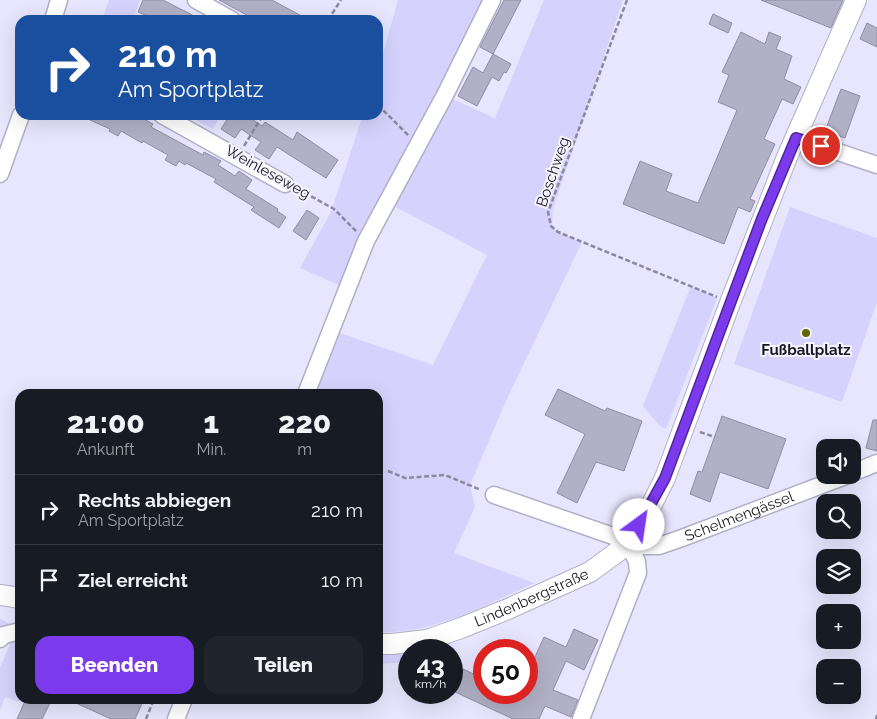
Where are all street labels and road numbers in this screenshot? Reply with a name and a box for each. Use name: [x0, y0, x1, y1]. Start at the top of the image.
street label: Boschweg: [533, 135, 573, 209]
street label: Weinleseweg: [222, 141, 314, 203]
street label: Schelmengässel: [682, 487, 797, 545]
street label: Lindenbergstraße: [472, 565, 592, 631]

